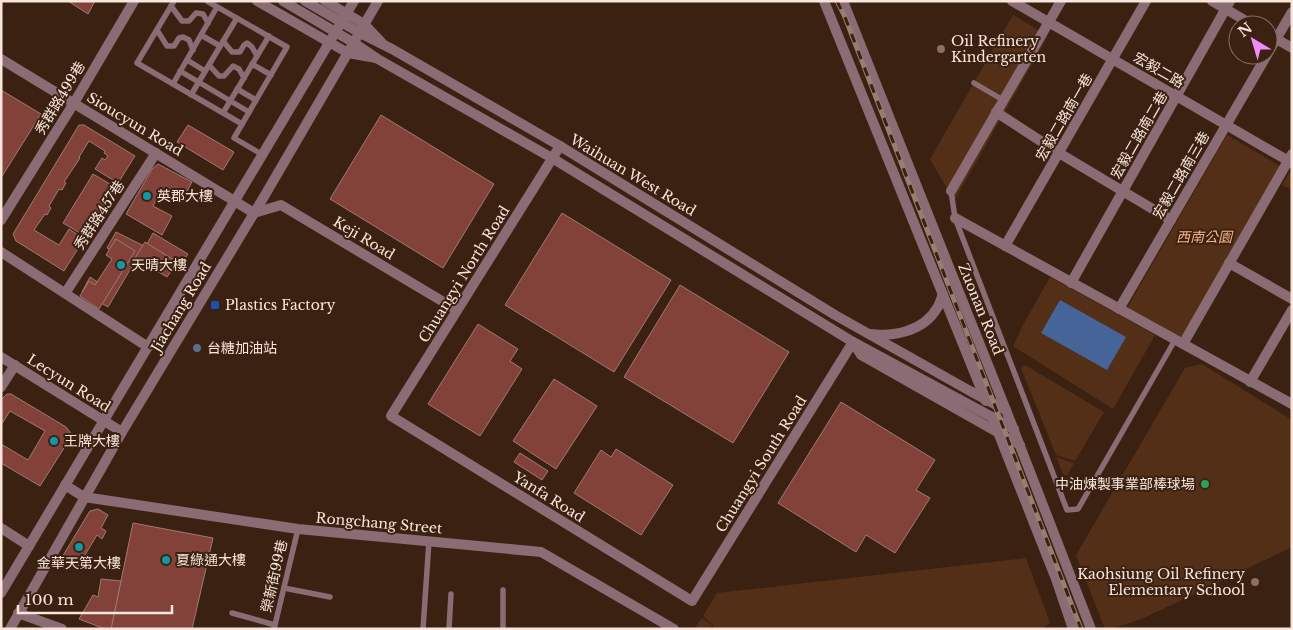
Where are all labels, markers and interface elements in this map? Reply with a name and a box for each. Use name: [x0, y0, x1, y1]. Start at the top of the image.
north arrow: [1228, 15, 1278, 65]
text: N: [1234, 19, 1256, 41]
place label: Oil Refinery Kindergarten: [951, 32, 1047, 66]
marker: Oil Refinery Kindergarten: [935, 43, 947, 55]
street label: 宏毅二路: [1130, 48, 1188, 92]
street label: 秀群路499巷: [31, 58, 89, 138]
street label: 宏毅二路南一巷: [1032, 70, 1096, 164]
street label: Sioucyun Road: [84, 88, 187, 160]
street label: 宏毅二路南二巷: [1107, 88, 1171, 182]
street label: 宏毅二路南三巷: [1149, 128, 1213, 222]
street label: Waihuan West Road: [566, 130, 700, 220]
street label: 秀群路457巷: [70, 177, 128, 253]
place label: 英郡大樓: [157, 187, 213, 205]
marker: 英郡大樓: [141, 190, 153, 202]
street label: Chuangyi North Road: [415, 202, 514, 346]
street label: Keji Road: [330, 213, 399, 264]
park label: 西南公園: [1176, 228, 1234, 246]
place label: 天晴大樓: [131, 256, 187, 274]
street label: Jiachang Road: [146, 258, 215, 357]
marker: 天晴大樓: [115, 259, 127, 271]
street label: Zuonan Road: [954, 260, 1008, 358]
place label: Plastics Factory: [225, 296, 335, 314]
marker: Plastics Factory: [209, 299, 221, 311]
place label: 台糖加油站: [207, 339, 277, 357]
marker: 台糖加油站: [191, 342, 203, 354]
street label: Lecyun Road: [24, 350, 114, 416]
street label: Chuangyi South Road: [712, 392, 811, 536]
place label: 王牌大樓: [64, 432, 120, 450]
marker: 王牌大樓: [48, 435, 60, 447]
street label: Yanfa Road: [509, 467, 589, 526]
place label: 中油煉製事業部棒球場: [1055, 475, 1195, 493]
marker: 中油煉製事業部棒球場: [1199, 478, 1211, 490]
street label: Rongchang Street: [315, 509, 444, 538]
street label: 榮新街99巷: [257, 538, 291, 614]
marker: 金華天第大樓: [73, 541, 85, 553]
place label: 夏綠通大樓: [176, 551, 246, 569]
place label: 金華天第大樓: [37, 554, 121, 572]
marker: 夏綠通大樓: [160, 554, 172, 566]
place label: Kaohsiung Oil Refinery Elementary School: [1077, 565, 1245, 599]
marker: Kaohsiung Oil Refinery Elementary School: [1249, 576, 1261, 588]
scale bar: [18, 582, 171, 614]
text: 100 m: [25, 590, 74, 609]

